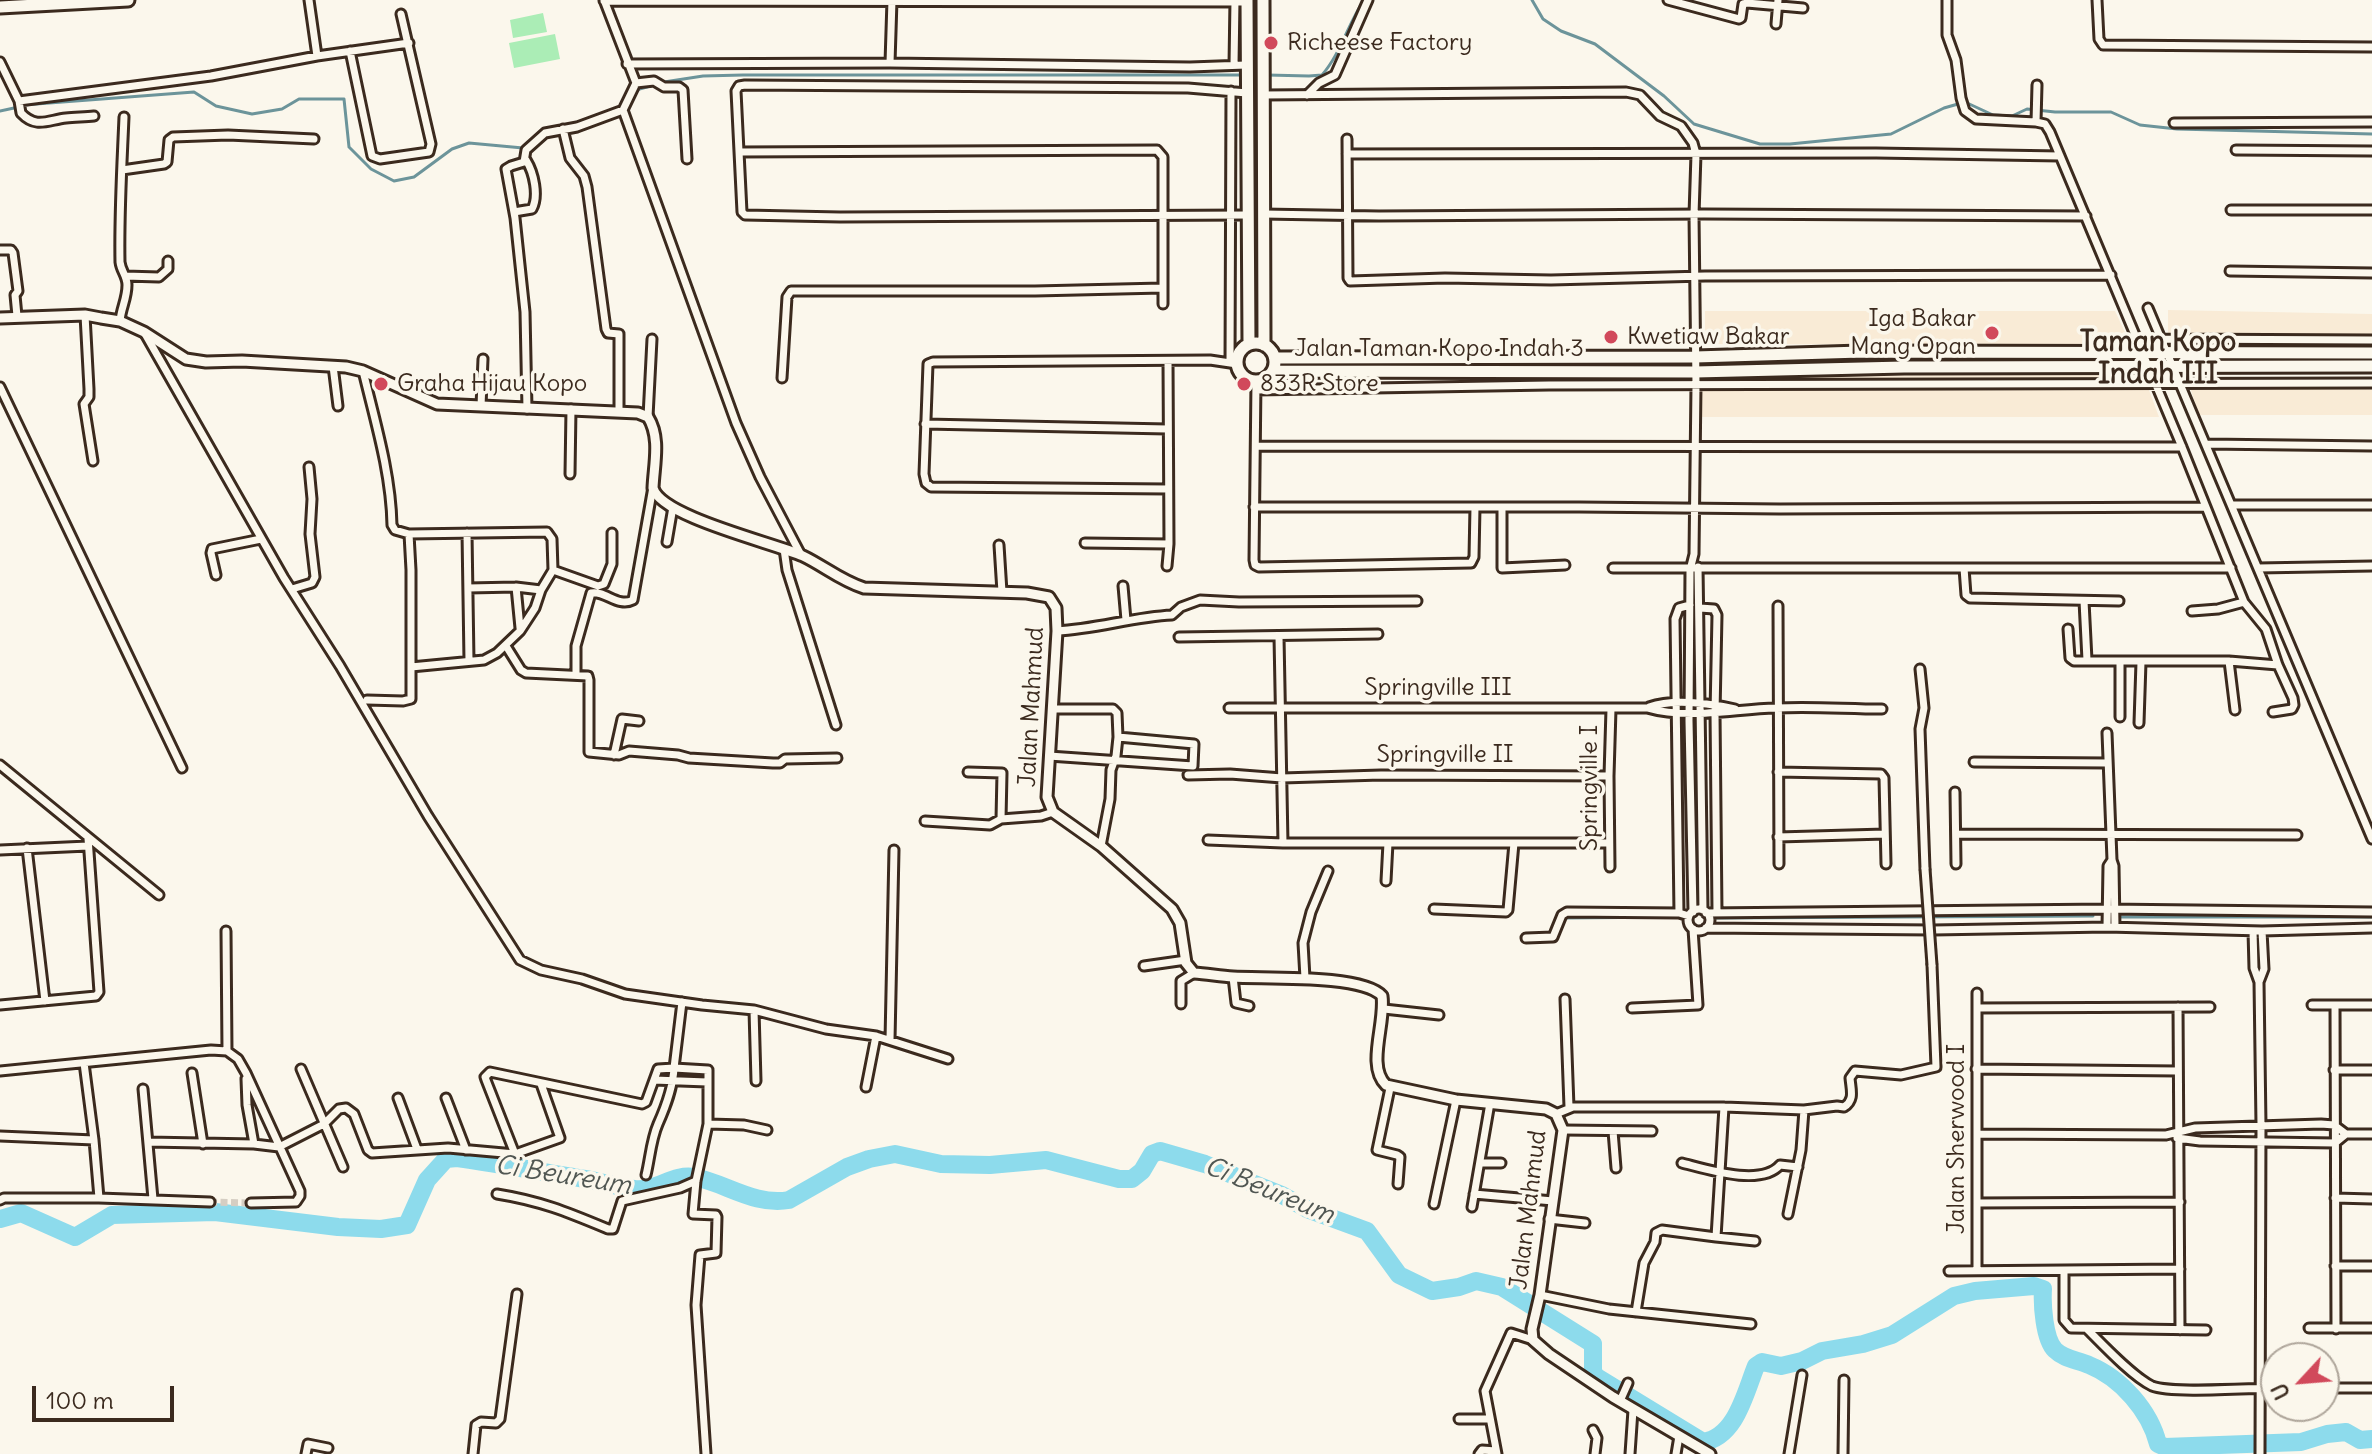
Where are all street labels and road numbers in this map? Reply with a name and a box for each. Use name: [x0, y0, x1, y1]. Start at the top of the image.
street label: Jalan Taman Kopo Indah 3: [1294, 335, 1584, 363]
street label: Jalan Mahmud: [1013, 626, 1051, 788]
street label: Springville III: [1364, 674, 1512, 702]
street label: Springville I: [1576, 725, 1604, 851]
street label: Springville II: [1377, 741, 1513, 769]
street label: Jalan Sherwood I: [1943, 1044, 1971, 1234]
street label: Jalan Mahmud: [1505, 1129, 1553, 1291]

